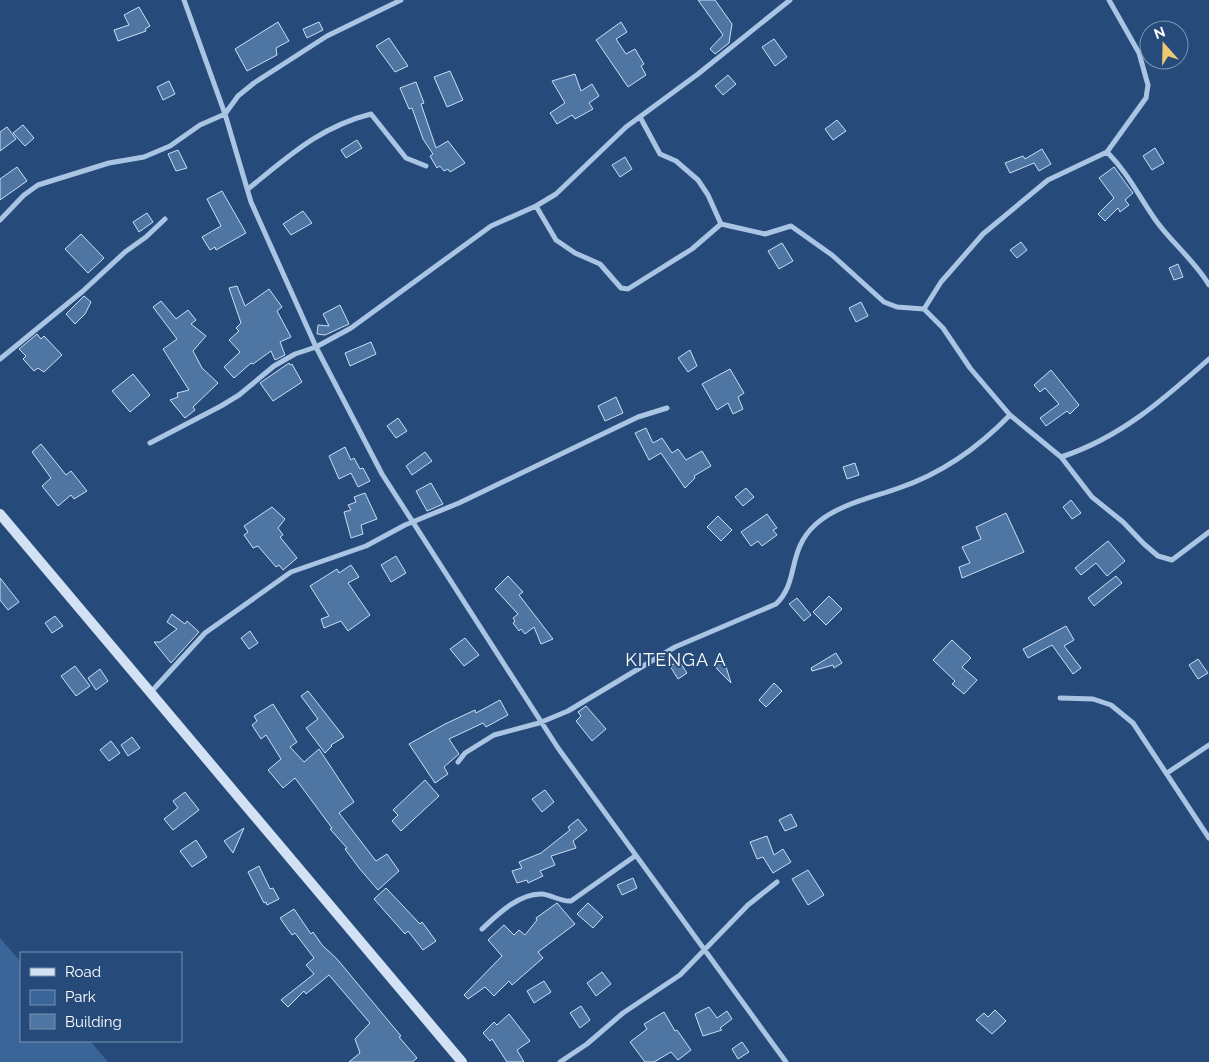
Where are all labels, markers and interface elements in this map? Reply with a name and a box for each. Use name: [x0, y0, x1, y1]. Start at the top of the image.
north arrow: [1139, 20, 1189, 70]
text: N: [1152, 23, 1167, 42]
district label: KITENGA A: [625, 649, 727, 670]
legend: [20, 952, 182, 1042]
text: Road: [65, 963, 101, 981]
text: Park: [65, 988, 96, 1006]
text: Building: [65, 1013, 122, 1031]

